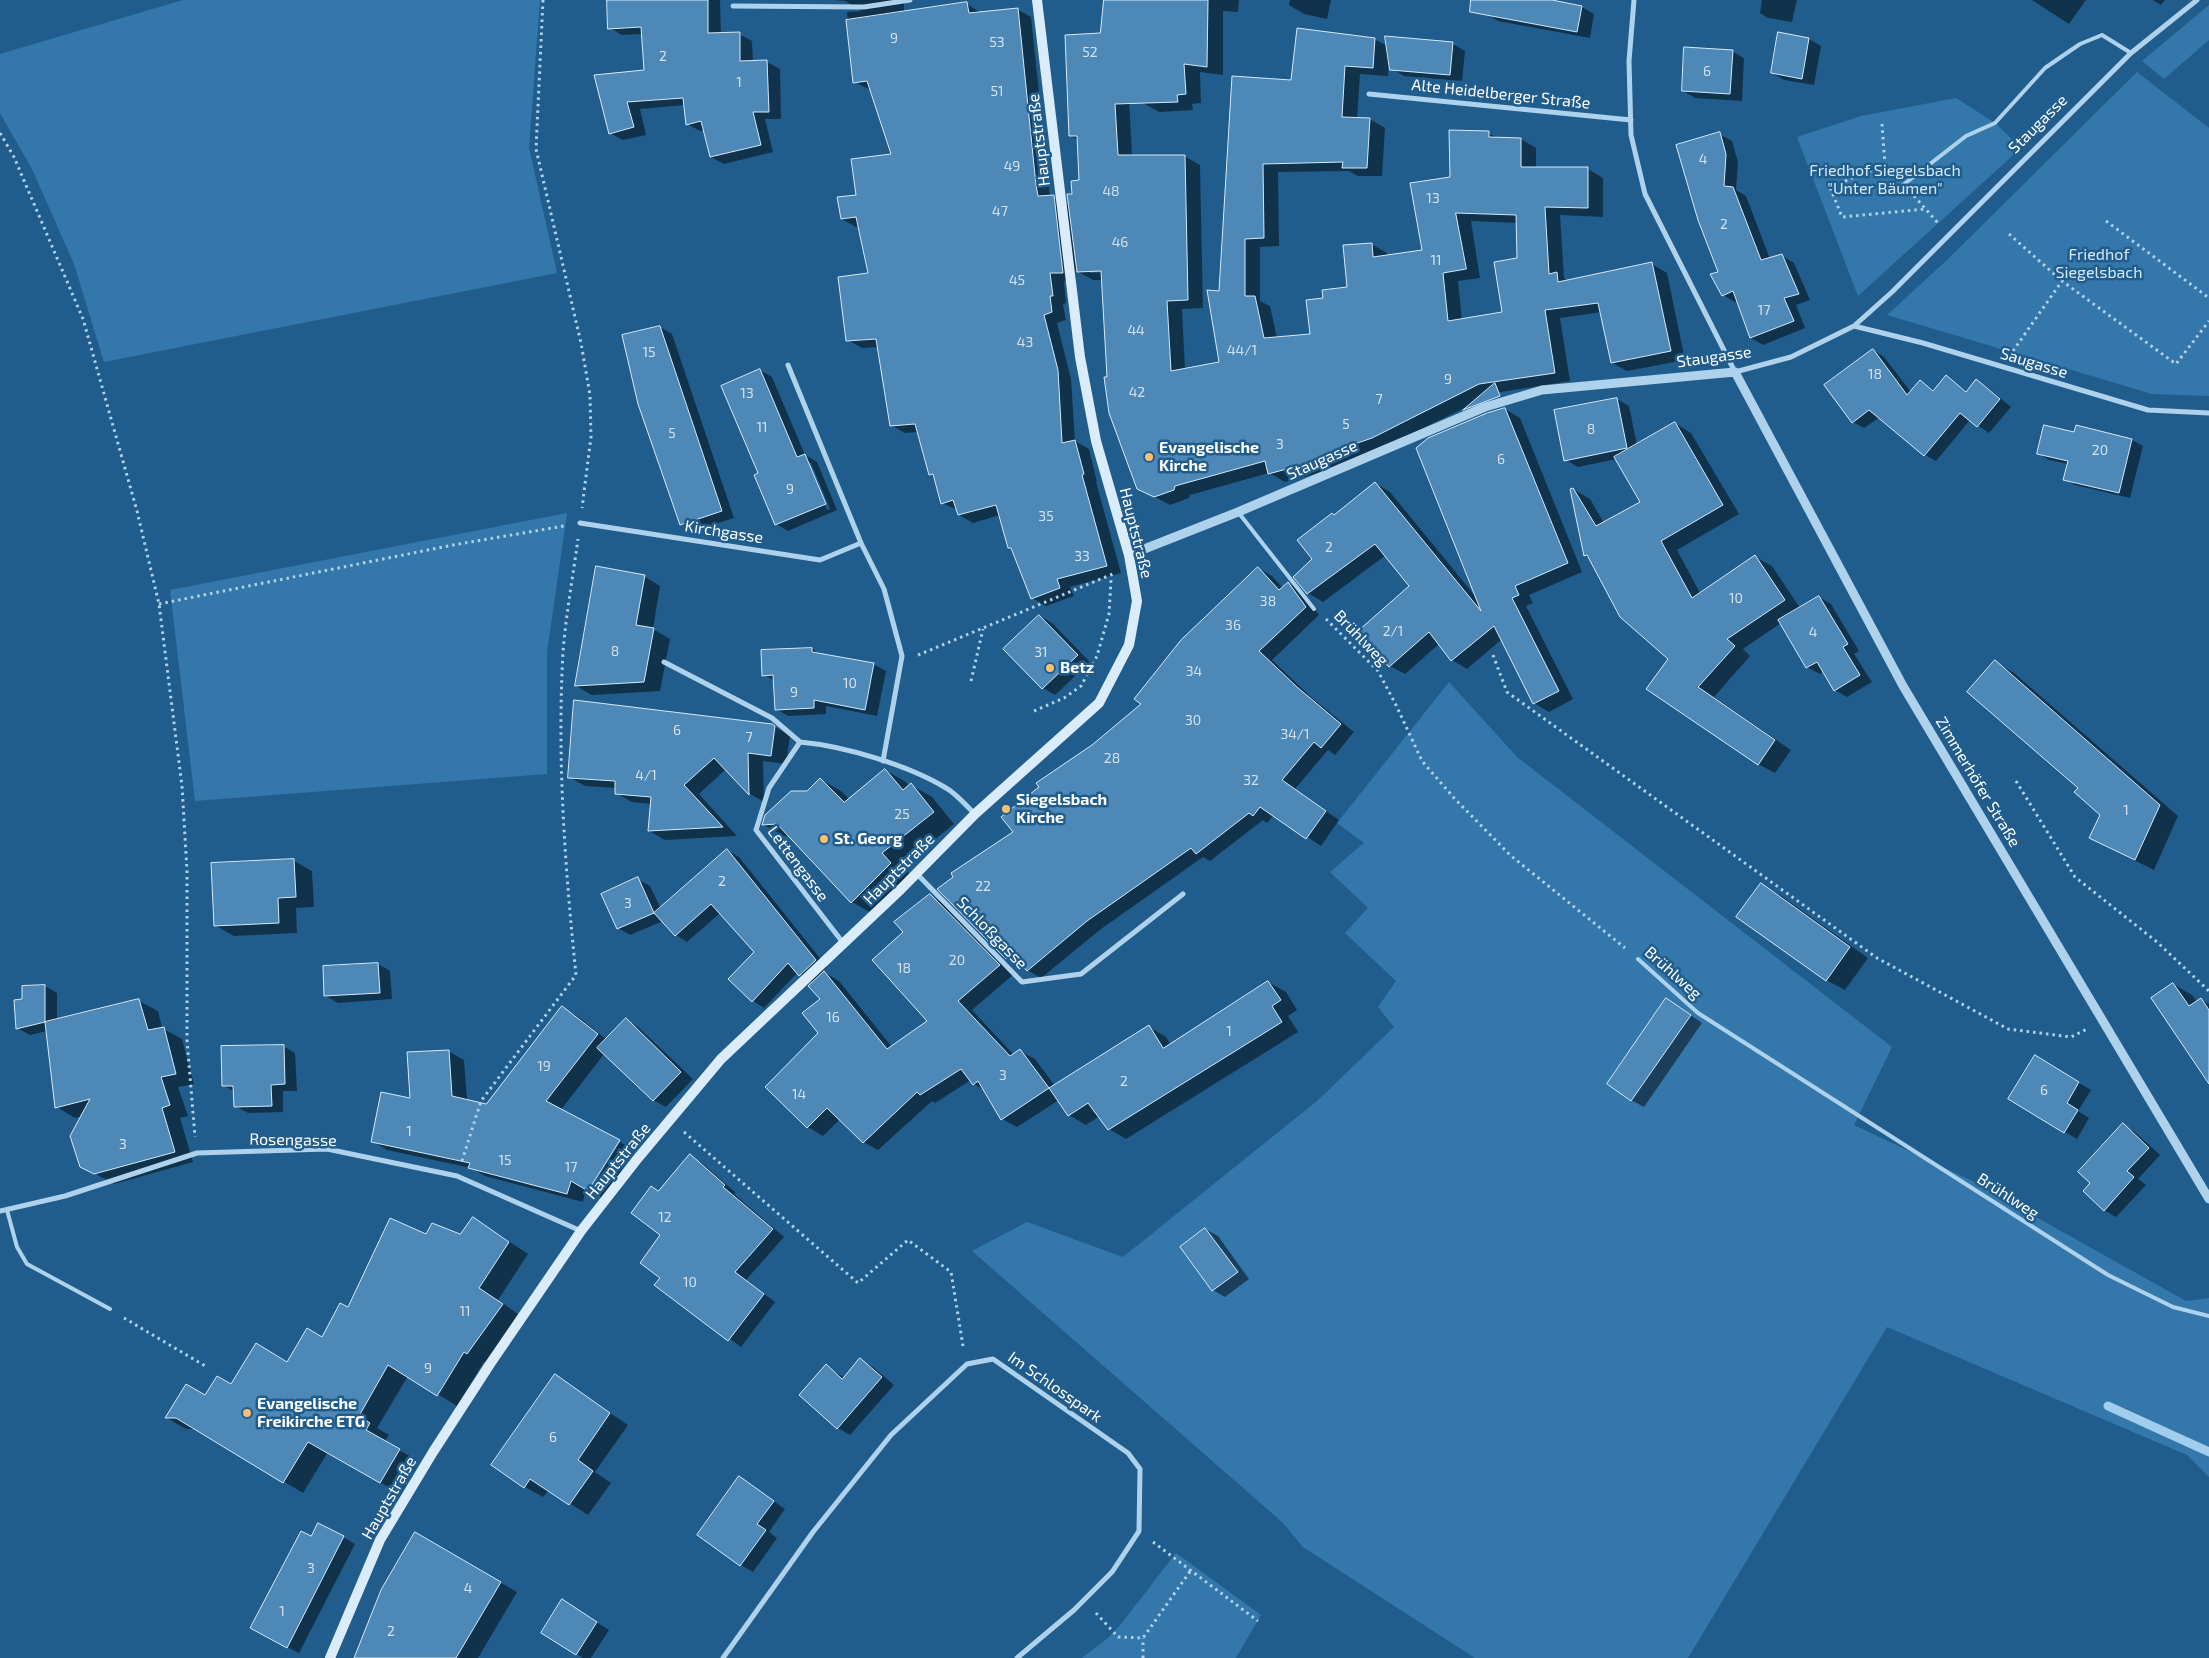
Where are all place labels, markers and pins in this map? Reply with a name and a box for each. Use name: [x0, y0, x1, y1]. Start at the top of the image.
place label: Evangelische Kirche: [1159, 438, 1259, 476]
marker: Evangelische Kirche: [1143, 451, 1155, 463]
place label: Betz: [1060, 658, 1094, 678]
marker: Betz: [1044, 662, 1056, 674]
place label: Siegelsbach Kirche: [1016, 790, 1107, 828]
marker: Siegelsbach Kirche: [1000, 803, 1012, 815]
place label: St. Georg: [834, 829, 902, 849]
marker: St. Georg: [818, 833, 830, 845]
place label: Evangelische Freikirche ETG: [257, 1394, 365, 1432]
marker: Evangelische Freikirche ETG: [241, 1407, 253, 1419]

